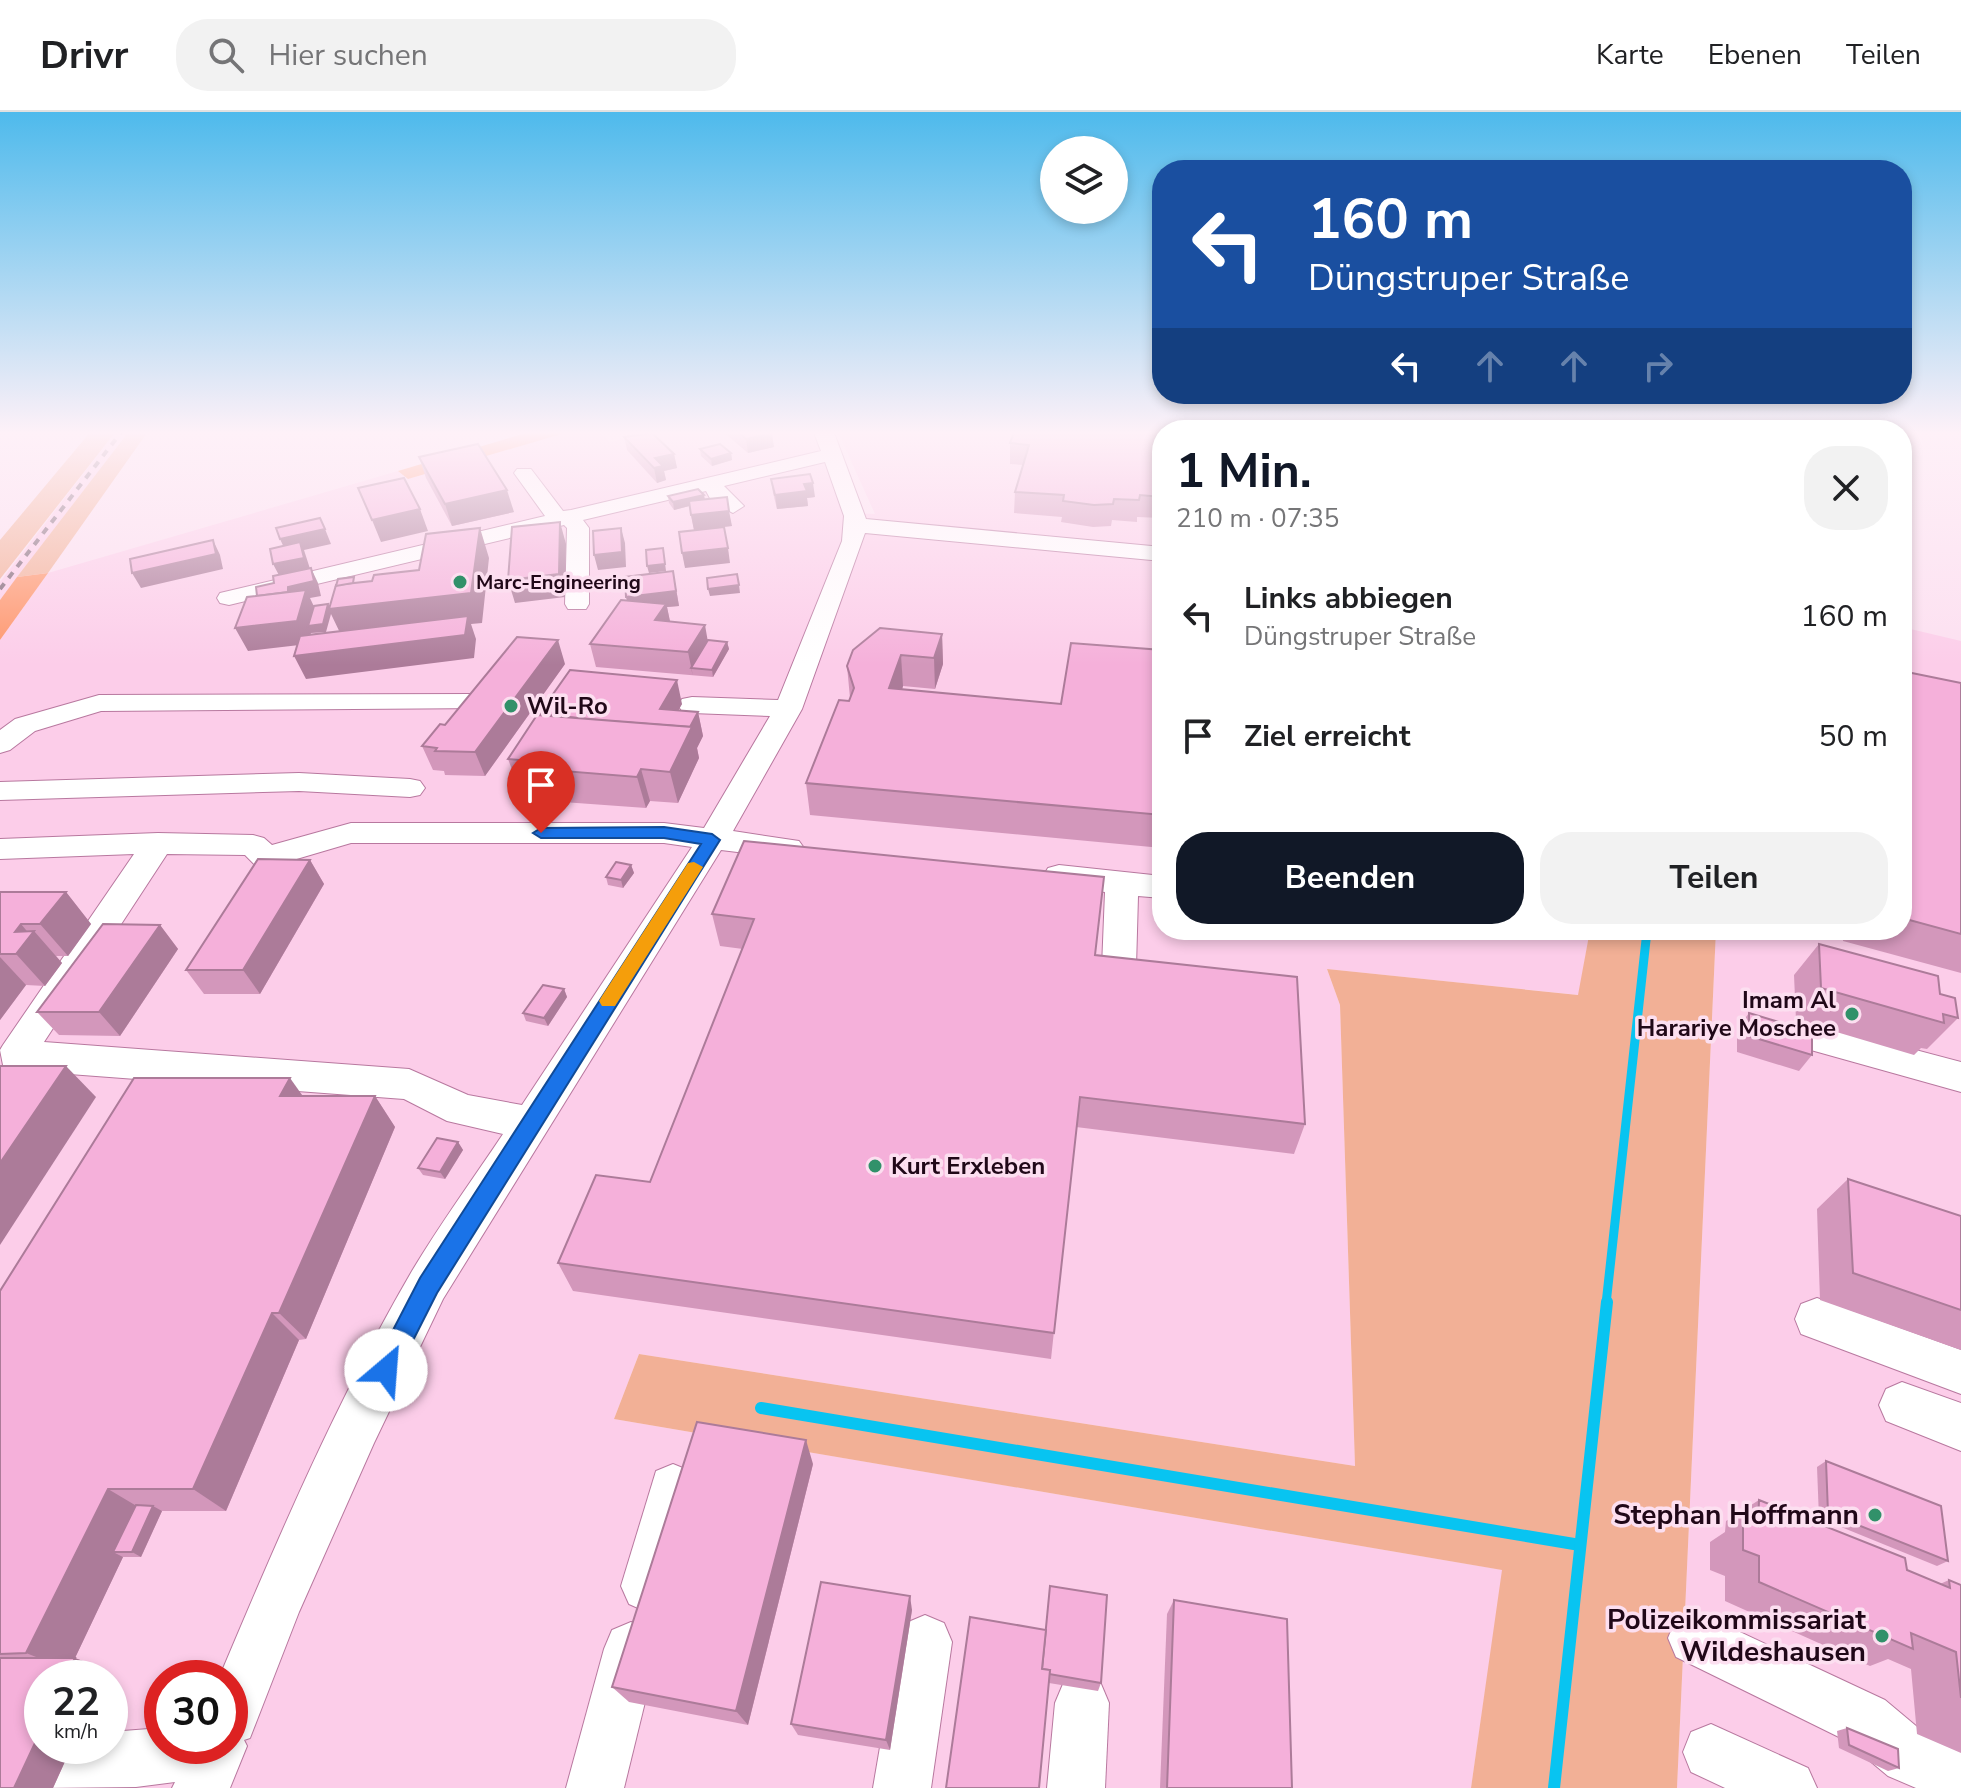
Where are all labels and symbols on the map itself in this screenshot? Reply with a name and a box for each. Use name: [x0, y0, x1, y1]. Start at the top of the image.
place label: Marc-Engineering: [476, 569, 641, 596]
marker: Marc-Engineering: [451, 573, 469, 591]
place label: Wil-Ro: [527, 690, 608, 722]
marker: Wil-Ro: [502, 697, 520, 715]
pin: [507, 751, 575, 833]
place label: Imam Al Harariye Moschee: [1637, 984, 1836, 1044]
marker: Imam Al Harariye Moschee: [1843, 1005, 1861, 1023]
place label: Kurt Erxleben: [891, 1150, 1045, 1182]
marker: Kurt Erxleben: [866, 1157, 884, 1175]
position arrow: [344, 1328, 428, 1412]
place label: Stephan Hoffmann: [1613, 1496, 1859, 1534]
marker: Stephan Hoffmann: [1866, 1506, 1884, 1524]
place label: Polizeikommissariat Wildeshausen: [1607, 1601, 1866, 1671]
marker: Polizeikommissariat Wildeshausen: [1873, 1627, 1891, 1645]
speed limit sign: 30: [144, 1660, 248, 1764]

